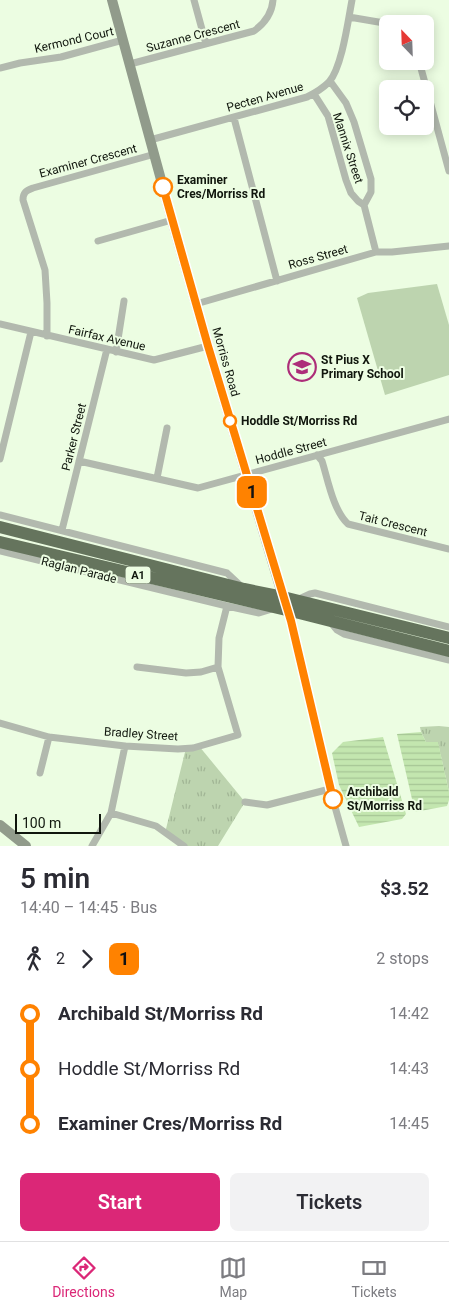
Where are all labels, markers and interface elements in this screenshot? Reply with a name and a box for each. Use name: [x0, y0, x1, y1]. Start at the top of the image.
north arrow: [379, 15, 434, 70]
map controls: [379, 15, 434, 135]
street label: Suzanne Crescent: [145, 17, 241, 55]
street label: Kermond Court: [33, 24, 115, 56]
street label: Pecten Avenue: [225, 79, 305, 115]
button: locate: [379, 80, 434, 135]
street label: Mannix Street: [330, 111, 366, 185]
street label: Examiner Crescent: [38, 141, 138, 181]
place label: Examiner Cres/Morriss Rd: [177, 173, 265, 201]
marker: Examiner Cres/Morriss Rd: [153, 177, 173, 197]
street label: Ross Street: [287, 242, 349, 272]
street label: Fairfax Avenue: [67, 322, 147, 354]
street label: Morriss Road: [209, 326, 243, 398]
school or university icon: St Pius X Primary School: [287, 352, 317, 382]
place label: St Pius X Primary School: [321, 353, 404, 381]
street label: Parker Street: [59, 402, 89, 472]
marker: Hoddle St/Morriss Rd: [223, 414, 237, 428]
place label: Hoddle St/Morriss Rd: [241, 414, 358, 428]
street label: Hoddle Street: [254, 435, 328, 467]
line badge: 1: [236, 476, 268, 508]
text: 1: [247, 481, 257, 502]
street label: Tait Crescent: [357, 509, 429, 539]
street label: Raglan Parade: [40, 554, 118, 586]
road number: A1: [126, 566, 150, 584]
street label: Bradley Street: [104, 724, 179, 744]
place label: Archibald St/Morriss Rd: [347, 785, 422, 813]
marker: Archibald St/Morriss Rd: [323, 789, 343, 809]
scale bar: [15, 811, 101, 834]
text: 100 m: [22, 815, 61, 831]
text: 5 min: [20, 862, 90, 895]
text: $3.52: [380, 877, 429, 900]
text: 14:40 – 14:45 · Bus: [20, 898, 157, 917]
icon: walk: [20, 945, 48, 973]
icon: forward: [73, 945, 101, 973]
text: 1: [119, 948, 129, 969]
text: 2: [56, 949, 65, 968]
text: 2 stops: [376, 949, 429, 968]
text: Archibald St/Morriss Rd: [58, 1002, 263, 1025]
text: 14:42: [389, 1004, 429, 1023]
text: Hoddle St/Morriss Rd: [58, 1057, 240, 1080]
text: 14:43: [389, 1059, 429, 1078]
text: Examiner Cres/Morriss Rd: [58, 1112, 282, 1135]
text: 14:45: [389, 1114, 429, 1133]
button: Start: [20, 1173, 220, 1231]
button: Tickets: [230, 1173, 429, 1231]
tab: Directions: [52, 1254, 115, 1300]
tab: Map: [219, 1254, 247, 1300]
tab: Tickets: [352, 1254, 397, 1300]

